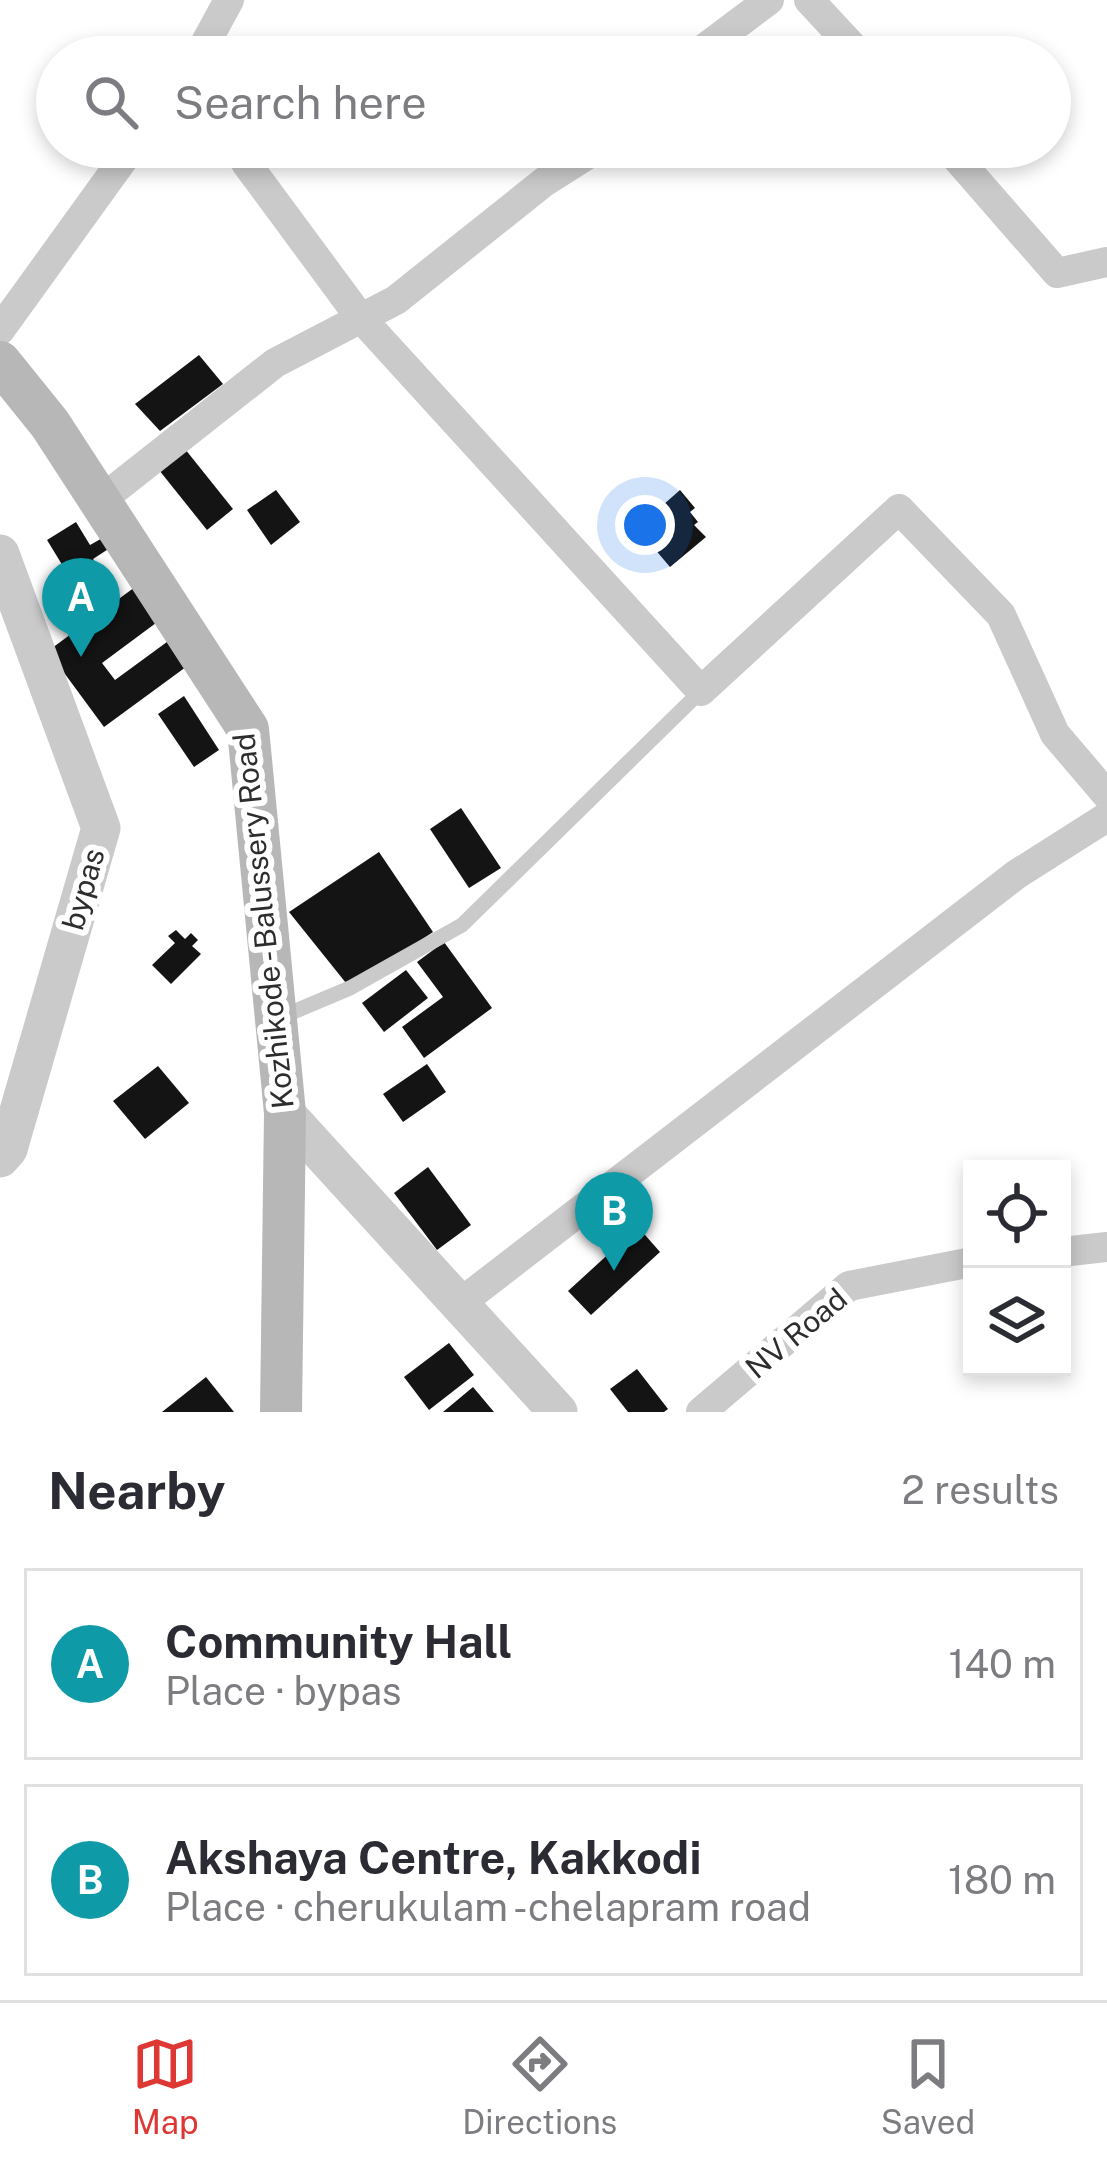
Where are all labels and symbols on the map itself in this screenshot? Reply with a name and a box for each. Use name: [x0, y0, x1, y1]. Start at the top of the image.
your location: [615, 495, 675, 555]
pin: A: [42, 558, 120, 657]
street label: Kozhikode - Balussery Road: [225, 731, 301, 1111]
street label: bypas: [54, 844, 112, 934]
pin: B: [575, 1172, 653, 1271]
street label: NV Road: [738, 1280, 854, 1386]

